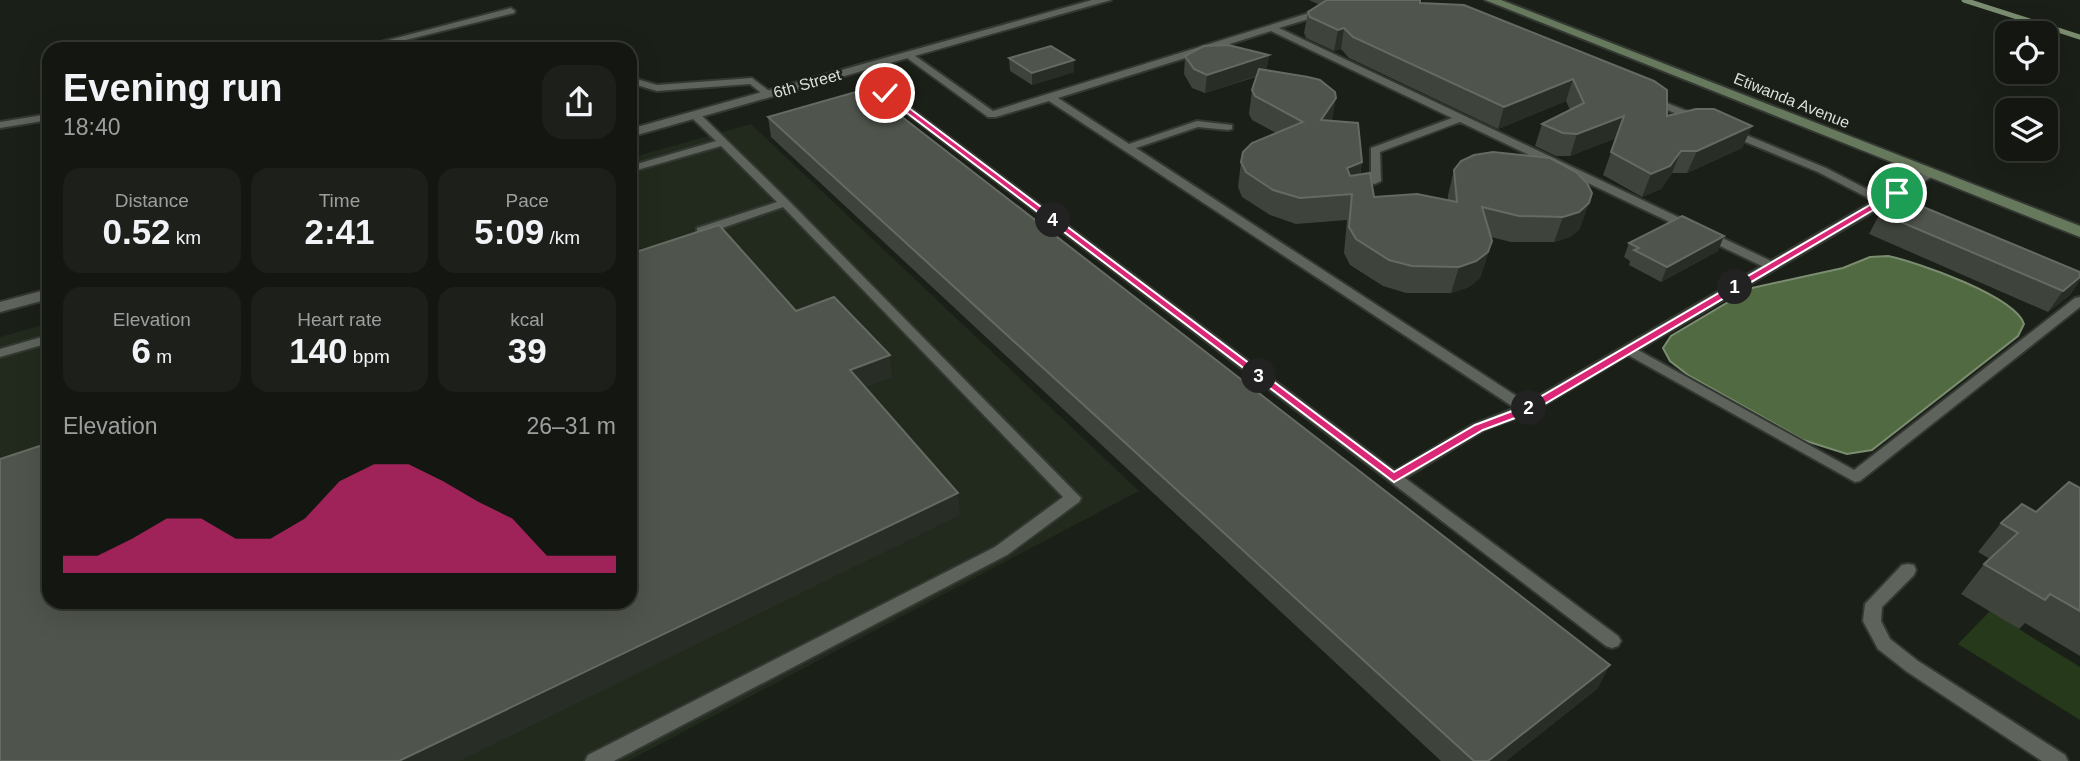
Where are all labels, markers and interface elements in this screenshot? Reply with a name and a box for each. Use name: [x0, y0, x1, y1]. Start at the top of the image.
map controls: [1995, 21, 2058, 161]
button: locate: [1995, 21, 2058, 84]
pin: [855, 63, 915, 123]
button: share: [542, 65, 616, 139]
street label: 6th Street: [771, 66, 843, 101]
text: Evening run: [63, 67, 283, 109]
street label: Etiwanda Avenue: [1731, 69, 1852, 131]
icon: check: [866, 74, 904, 112]
button: layers: [1995, 98, 2058, 161]
text: 18:40: [63, 114, 121, 140]
pin: [1867, 163, 1927, 223]
icon: arrive: [1878, 174, 1916, 212]
text: Distance: [115, 190, 189, 211]
text: Time: [319, 190, 360, 211]
text: Pace: [506, 190, 549, 211]
pin: 4: [1036, 202, 1070, 238]
text: 4: [1047, 209, 1058, 230]
text: 0.52: [102, 212, 171, 251]
text: 2:41: [304, 212, 375, 251]
text: 5:09: [474, 212, 544, 251]
text: km: [171, 227, 201, 248]
text: /km: [544, 227, 580, 248]
pin: 1: [1718, 270, 1752, 304]
text: 1: [1729, 276, 1740, 297]
text: Elevation: [113, 309, 191, 330]
text: Heart rate: [297, 309, 382, 330]
text: kcal: [510, 309, 544, 330]
text: 6: [132, 331, 151, 370]
text: 140: [289, 331, 348, 370]
text: 39: [508, 331, 547, 370]
text: m: [151, 346, 172, 367]
text: bpm: [348, 346, 390, 367]
pin: 3: [1242, 358, 1276, 394]
text: 3: [1253, 365, 1264, 386]
pin: 2: [1512, 390, 1546, 426]
text: 2: [1523, 397, 1534, 418]
text: Elevation: [63, 413, 158, 439]
text: 26–31 m: [526, 413, 616, 439]

